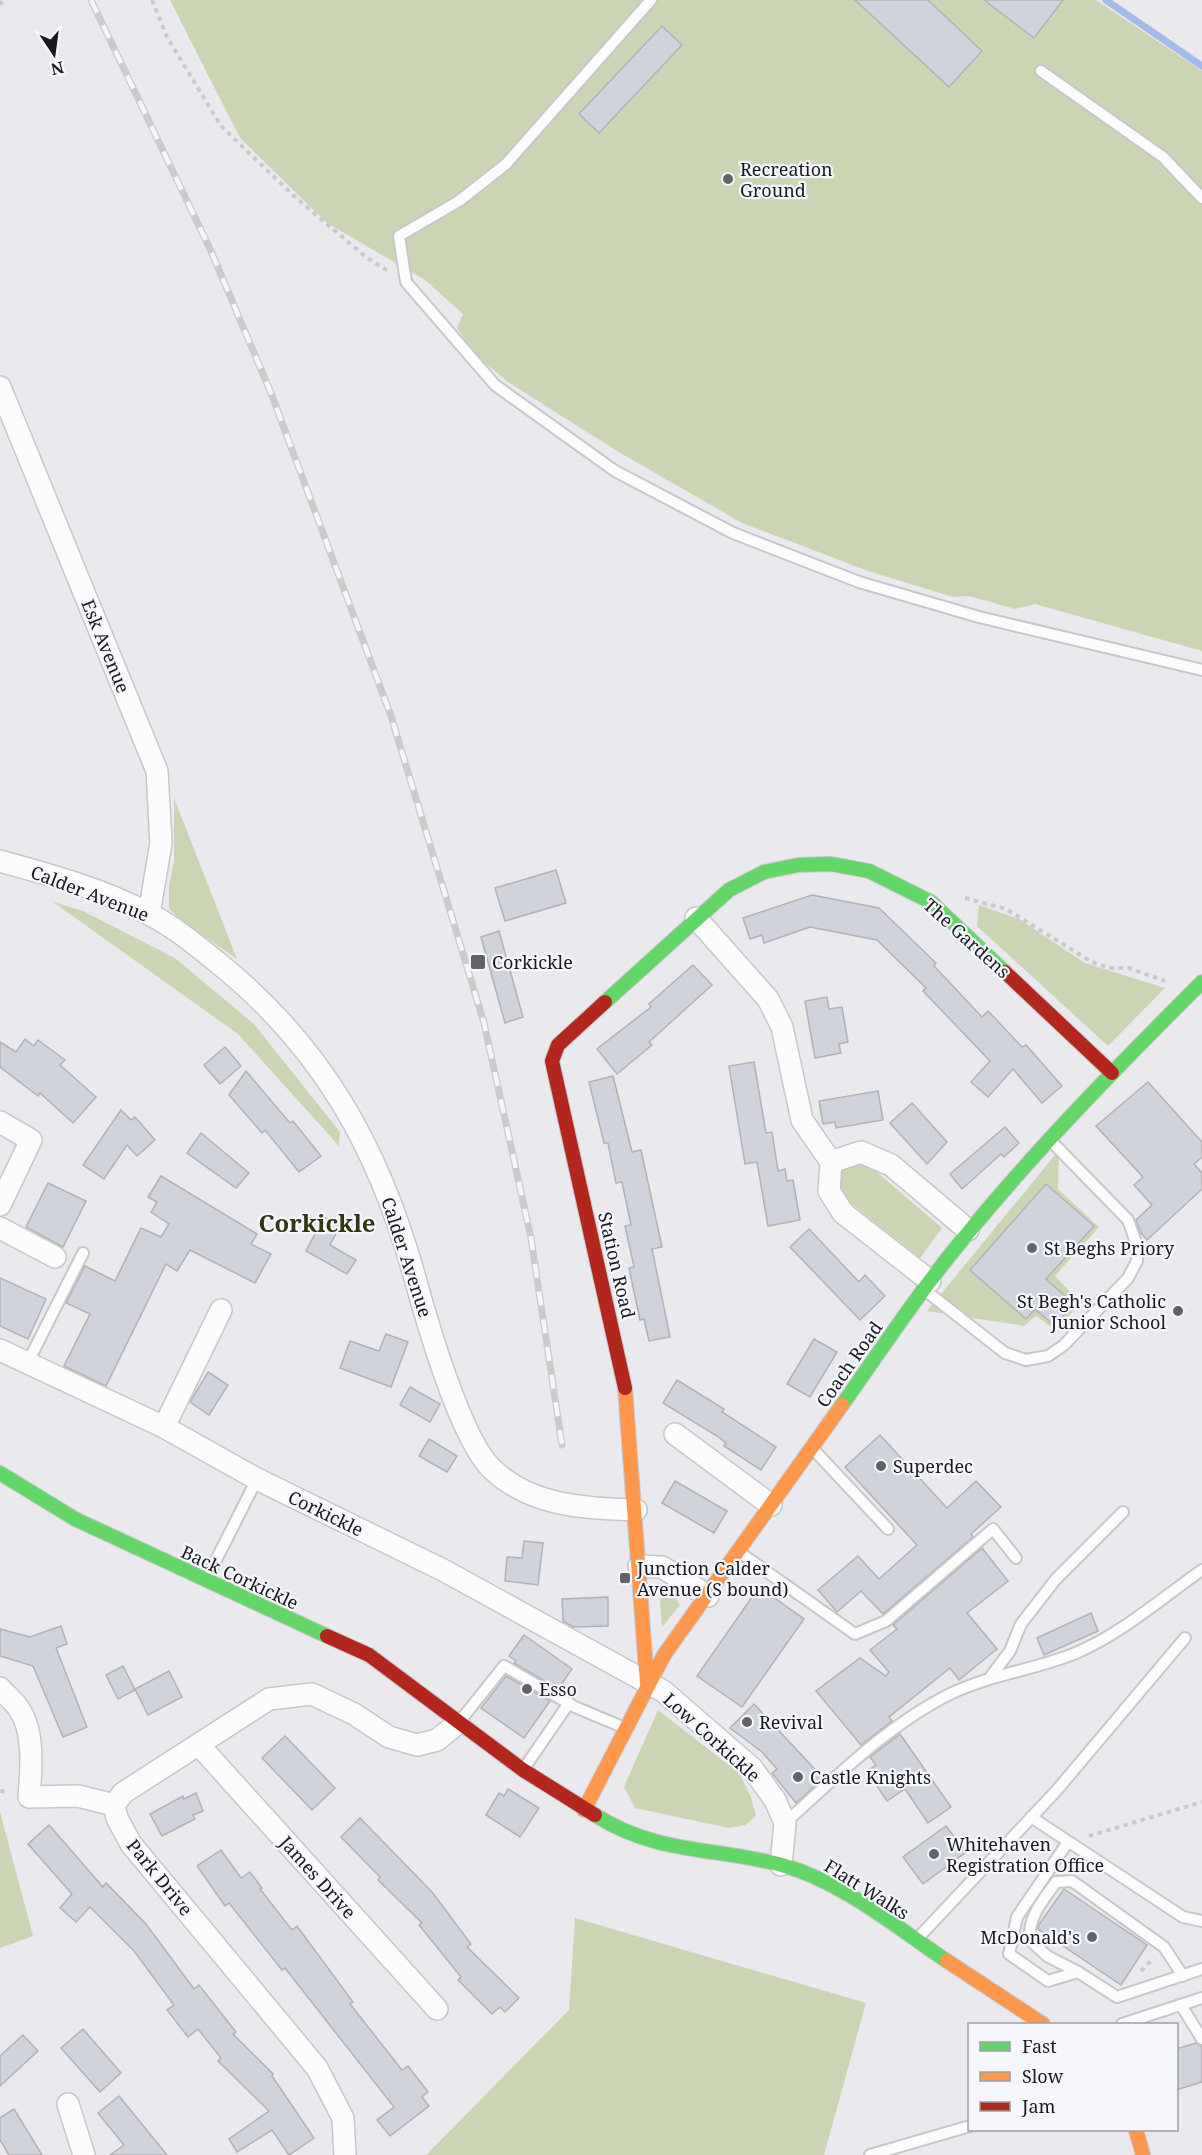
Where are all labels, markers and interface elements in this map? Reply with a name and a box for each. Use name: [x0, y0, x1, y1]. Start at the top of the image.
north arrow: [24, 24, 84, 84]
text: N: [48, 56, 66, 81]
place label: Recreation Ground: [740, 157, 833, 202]
marker: Recreation Ground: [721, 172, 735, 186]
street label: Esk Avenue: [76, 596, 136, 696]
street label: Calder Avenue: [27, 859, 153, 927]
street label: The Gardens: [919, 893, 1015, 983]
place label: Corkickle: [492, 950, 573, 974]
marker: Corkickle: [469, 953, 487, 971]
street label: Calder Avenue: [376, 1194, 438, 1320]
district label: Corkickle: [258, 1206, 376, 1239]
street label: Station Road: [593, 1209, 641, 1321]
place label: St Beghs Priory: [1044, 1236, 1175, 1260]
marker: St Beghs Priory: [1025, 1241, 1039, 1255]
place label: St Begh's Catholic Junior School: [1017, 1289, 1166, 1334]
marker: St Begh's Catholic Junior School: [1171, 1304, 1185, 1318]
street label: Coach Road: [811, 1316, 887, 1412]
place label: Superdec: [893, 1454, 973, 1478]
marker: Superdec: [874, 1459, 888, 1473]
street label: Corkickle: [284, 1485, 368, 1541]
street label: Back Corkickle: [177, 1539, 303, 1615]
place label: Junction Calder Avenue (S bound): [636, 1556, 788, 1601]
marker: Junction Calder Avenue (S bound): [618, 1571, 632, 1585]
place label: Esso: [539, 1677, 577, 1701]
marker: Esso: [520, 1682, 534, 1696]
street label: Low Corkickle: [658, 1687, 766, 1787]
place label: Revival: [759, 1710, 823, 1734]
marker: Revival: [740, 1715, 754, 1729]
place label: Castle Knights: [810, 1765, 931, 1789]
marker: Castle Knights: [791, 1770, 805, 1784]
street label: James Drive: [274, 1830, 362, 1923]
place label: Whitehaven Registration Office: [946, 1832, 1104, 1877]
street label: Park Drive: [122, 1834, 198, 1920]
marker: Whitehaven Registration Office: [927, 1847, 941, 1861]
street label: Flatt Walks: [820, 1853, 914, 1925]
place label: McDonald's: [980, 1925, 1080, 1949]
marker: McDonald's: [1085, 1930, 1099, 1944]
legend: [968, 2023, 1178, 2131]
text: Fast: [1022, 2034, 1057, 2058]
text: Slow: [1022, 2064, 1064, 2088]
text: Jam: [1021, 2094, 1056, 2118]

